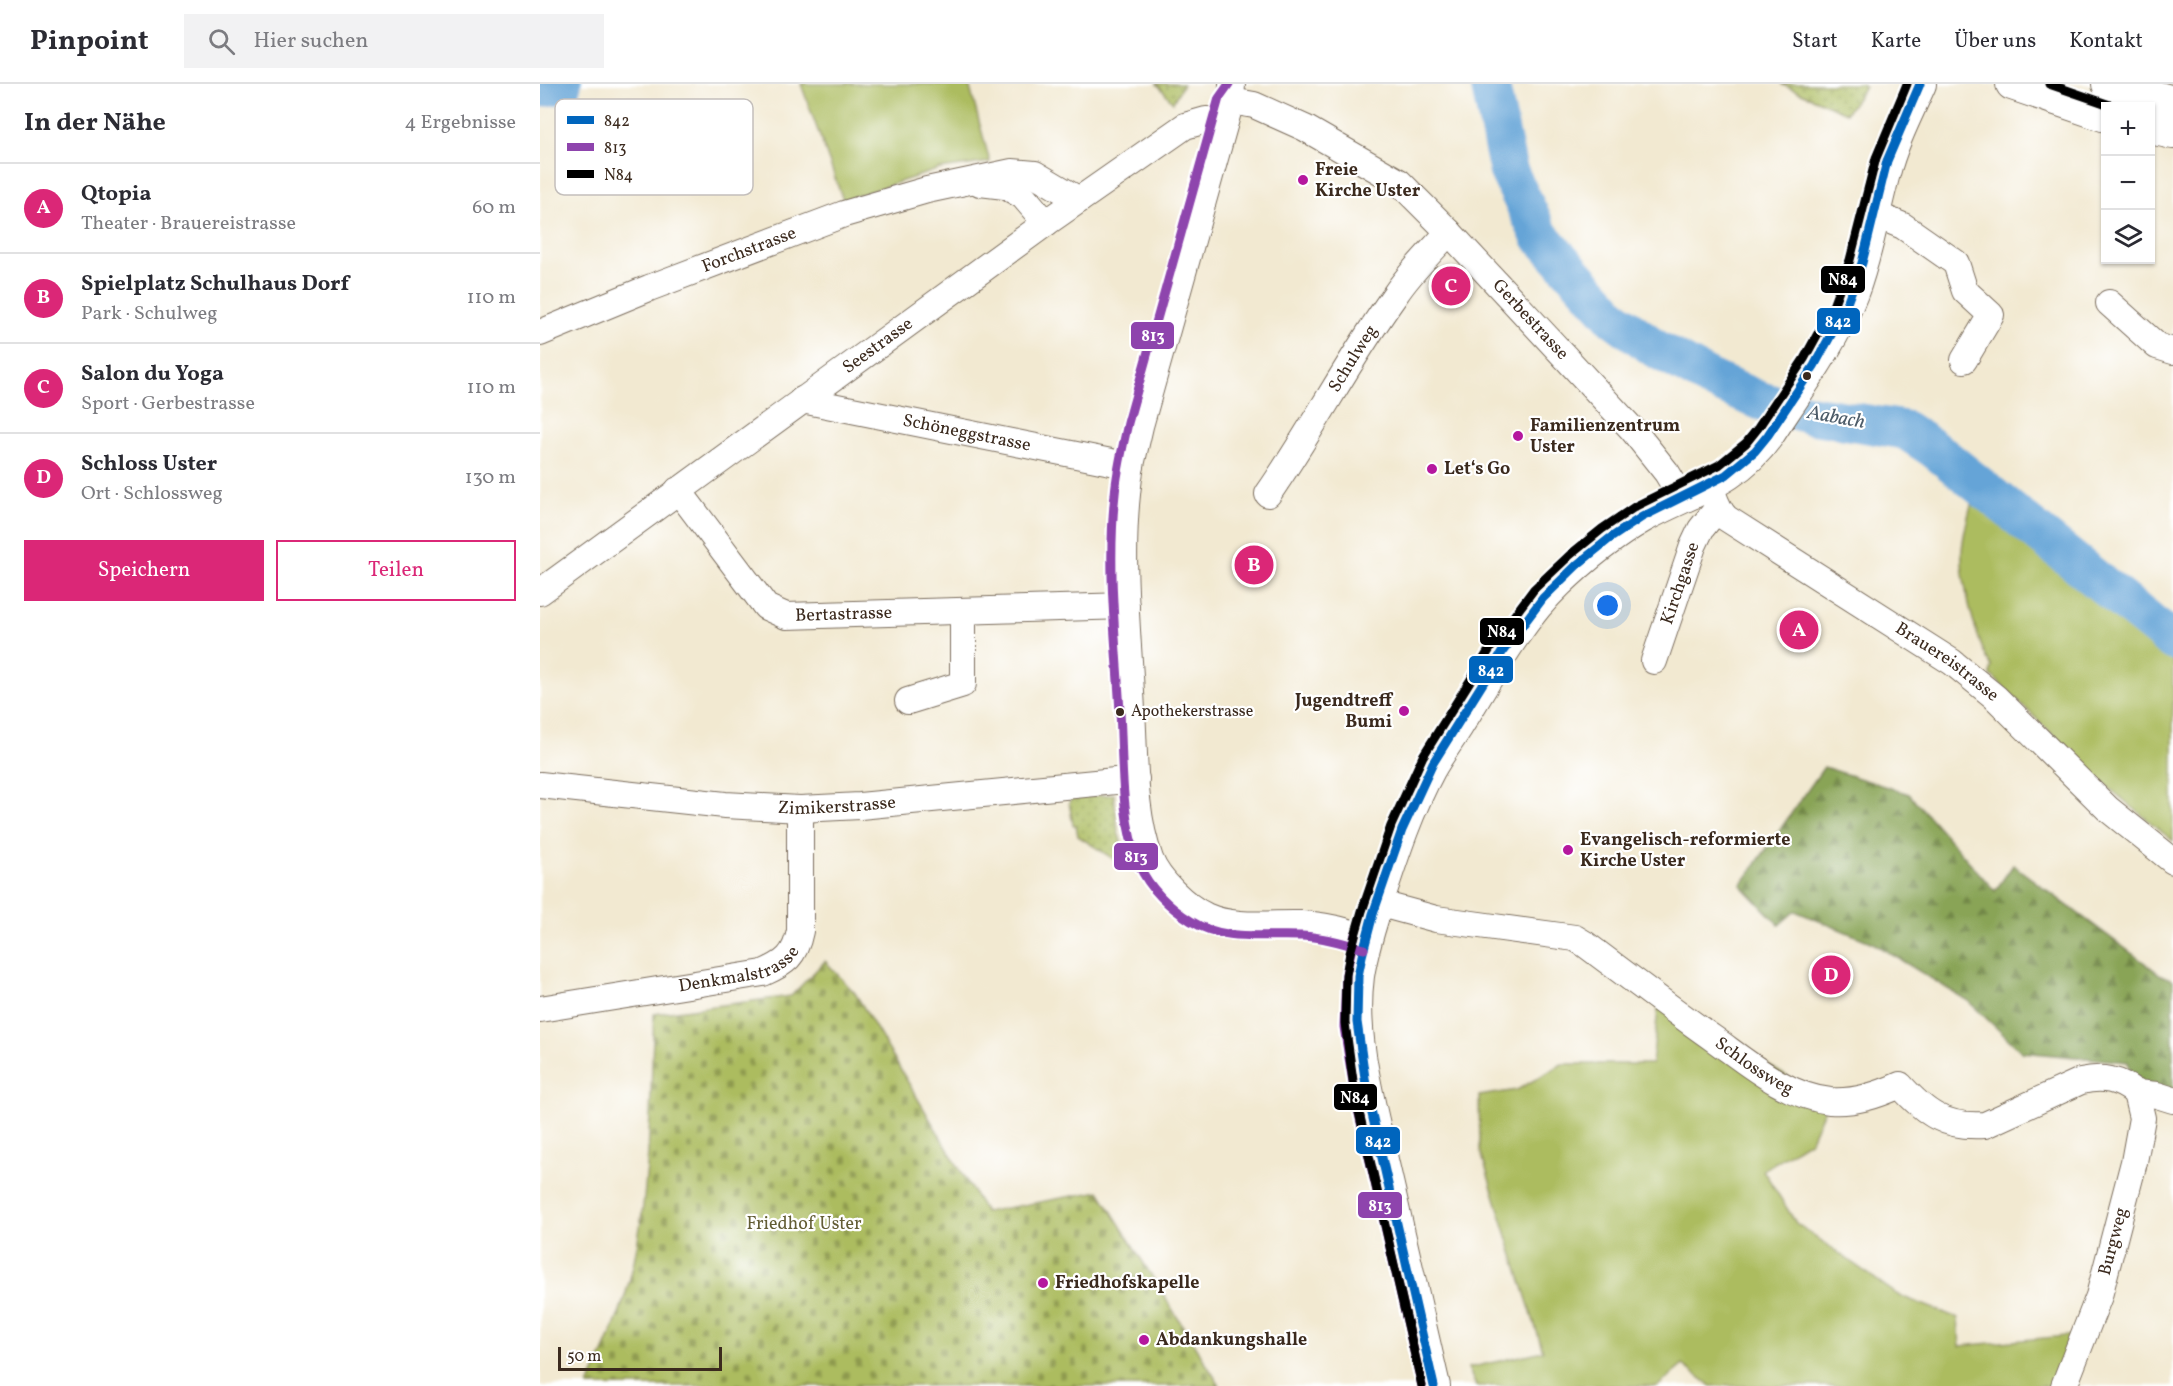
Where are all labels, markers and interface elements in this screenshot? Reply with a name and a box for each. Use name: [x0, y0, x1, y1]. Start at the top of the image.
search box: [184, 14, 604, 68]
text: Pinpoint: [30, 22, 148, 61]
icon: search: [205, 25, 238, 58]
text: Hier suchen: [253, 26, 368, 57]
text: Start: [1792, 27, 1838, 56]
text: Karte: [1871, 27, 1921, 56]
text: Über uns: [1954, 27, 2036, 56]
text: Kontakt: [2069, 27, 2143, 56]
legend: [555, 99, 753, 195]
map controls: [2101, 102, 2155, 264]
button: +: [2101, 102, 2155, 156]
text: In der Nähe: [24, 105, 166, 141]
text: 4 Ergebnisse: [404, 109, 516, 137]
text: 842: [604, 111, 630, 133]
text: 813: [604, 138, 627, 160]
button: −: [2101, 156, 2155, 210]
place label: Freie Kirche Uster: [1315, 158, 1421, 204]
text: N84: [604, 165, 633, 187]
marker: Freie Kirche Uster: [1296, 173, 1310, 187]
text: Qtopia: [81, 179, 152, 210]
text: A: [36, 194, 51, 222]
text: 60 m: [472, 194, 516, 222]
text: Theater · Brauereistrasse: [81, 210, 296, 238]
button: layers: [2101, 210, 2155, 264]
street label: Forchstrasse: [698, 221, 800, 279]
pin: C: [1432, 264, 1470, 308]
line badge: N84: [1820, 265, 1866, 294]
text: Spielplatz Schulhaus Dorf: [81, 269, 349, 300]
text: N84: [1828, 270, 1858, 292]
street label: Gerbestrasse: [1486, 274, 1574, 366]
text: B: [37, 284, 50, 312]
text: 110 m: [467, 284, 516, 312]
text: Park · Schulweg: [81, 300, 217, 328]
line badge: 842: [1816, 307, 1861, 335]
street label: Seestrasse: [837, 312, 918, 380]
text: 842: [1825, 312, 1851, 334]
street label: Schulweg: [1323, 320, 1384, 397]
line badge: 813: [1130, 321, 1175, 350]
text: 813: [1141, 326, 1165, 348]
text: Salon du Yoga: [81, 359, 224, 390]
unlabelled marker: [1801, 370, 1813, 382]
text: C: [37, 374, 50, 402]
text: 110 m: [467, 374, 516, 402]
text: Sport · Gerbestrasse: [81, 390, 255, 418]
water label: Aabach: [1804, 399, 1867, 437]
street label: Schöneggstrasse: [900, 408, 1033, 458]
place label: Familienzentrum Uster: [1530, 414, 1680, 460]
marker: Familienzentrum Uster: [1511, 429, 1525, 443]
text: Schloss Uster: [81, 449, 217, 480]
place label: Let‘s Go: [1444, 457, 1510, 482]
marker: Let‘s Go: [1425, 462, 1439, 476]
text: D: [36, 464, 51, 492]
text: 130 m: [465, 464, 516, 492]
text: Ort · Schlossweg: [81, 480, 223, 508]
street label: Kirchgasse: [1655, 539, 1706, 628]
button: Speichern: [24, 540, 264, 601]
button: Teilen: [276, 540, 516, 601]
pin: B: [1234, 542, 1274, 588]
your location: [1593, 591, 1622, 620]
street label: Bertastrasse: [795, 600, 893, 628]
pin: A: [1780, 608, 1818, 652]
street label: Brauereistrasse: [1890, 616, 2004, 708]
line badge: N84: [1479, 617, 1525, 646]
text: N84: [1487, 622, 1517, 644]
line badge: 842: [1468, 655, 1514, 684]
text: 842: [1478, 661, 1504, 683]
place label: Jugendtreff Bumi: [1294, 689, 1394, 735]
place label: Apothekerstrasse: [1131, 701, 1253, 723]
marker: Jugendtreff Bumi: [1397, 704, 1411, 718]
marker: Apothekerstrasse: [1114, 706, 1126, 718]
street label: Zimikerstrasse: [777, 790, 897, 822]
place label: Evangelisch-reformierte Kirche Uster: [1580, 828, 1791, 874]
line badge: 813: [1113, 842, 1159, 871]
marker: Evangelisch-reformierte Kirche Uster: [1561, 843, 1575, 857]
text: 813: [1124, 847, 1148, 869]
street label: Denkmalstrasse: [677, 941, 806, 999]
pin: D: [1812, 952, 1850, 998]
street label: Schlossweg: [1710, 1031, 1798, 1101]
line badge: N84: [1333, 1083, 1378, 1111]
text: N84: [1340, 1088, 1370, 1110]
line badge: 842: [1355, 1126, 1401, 1155]
text: 842: [1365, 1132, 1391, 1154]
line badge: 813: [1357, 1191, 1403, 1219]
text: 813: [1368, 1196, 1392, 1218]
street label: Burgweg: [2092, 1205, 2134, 1278]
park label: Friedhof Uster: [746, 1212, 862, 1237]
place label: Friedhofskapelle: [1055, 1271, 1200, 1296]
marker: Friedhofskapelle: [1036, 1276, 1050, 1290]
place label: Abdankungshalle: [1156, 1328, 1307, 1353]
marker: Abdankungshalle: [1137, 1333, 1151, 1347]
scale bar: [558, 1344, 722, 1372]
text: 50 m: [567, 1346, 601, 1368]

